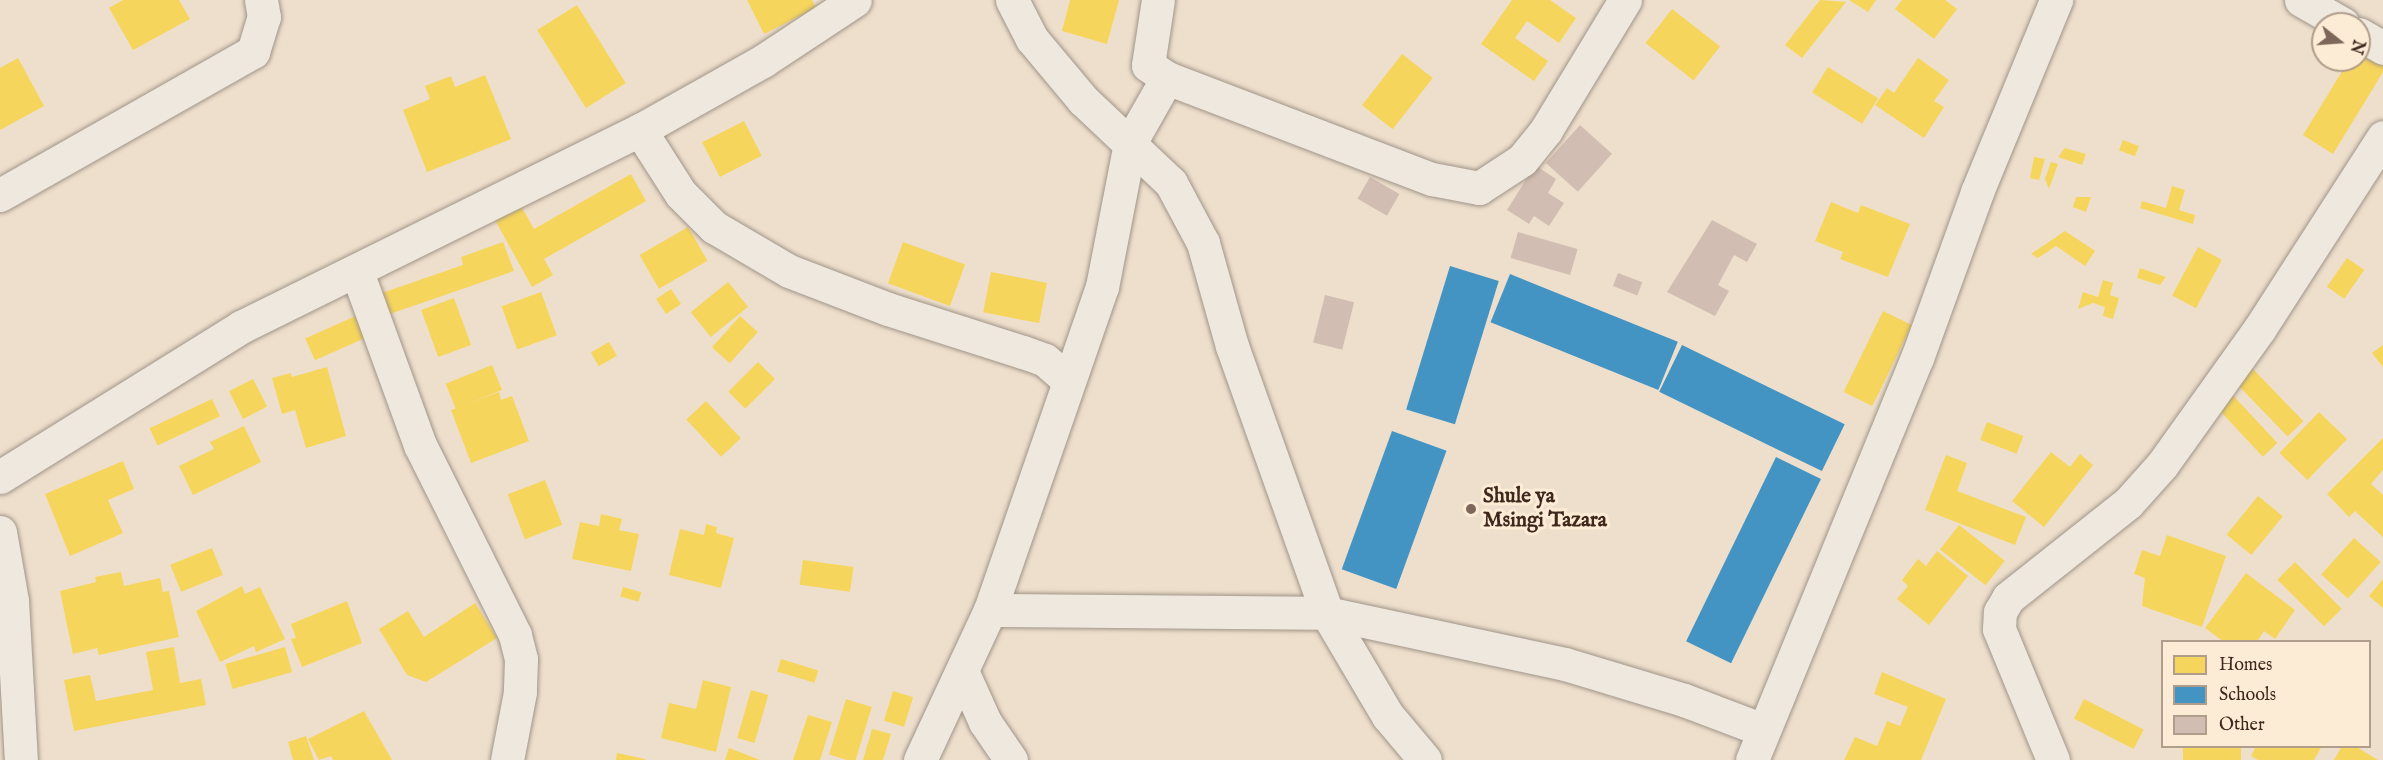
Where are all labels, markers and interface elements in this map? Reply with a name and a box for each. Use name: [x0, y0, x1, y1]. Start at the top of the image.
north arrow: [2311, 12, 2371, 72]
text: N: [2345, 37, 2368, 56]
place label: Shule ya Msingi Tazara: [1483, 484, 1607, 534]
marker: Shule ya Msingi Tazara: [1464, 502, 1478, 516]
legend: [2161, 640, 2371, 748]
text: Homes: [2219, 654, 2272, 677]
text: Schools: [2219, 684, 2276, 707]
text: Other: [2219, 714, 2265, 737]

